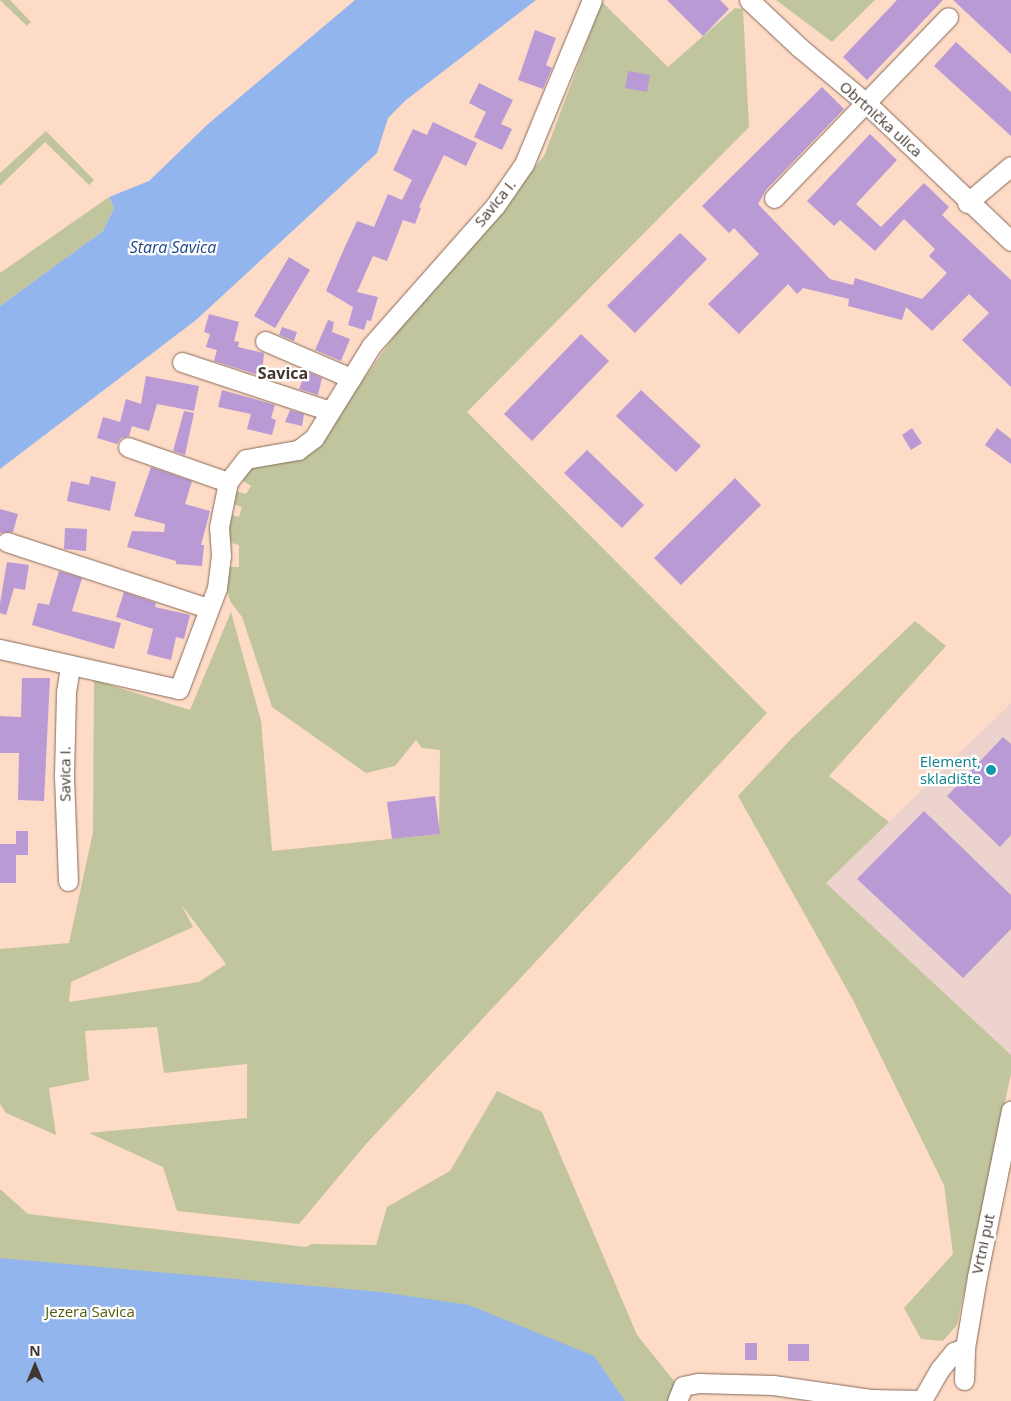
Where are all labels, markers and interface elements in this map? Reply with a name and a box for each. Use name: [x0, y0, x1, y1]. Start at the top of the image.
street label: Obrtnička ulica: [836, 77, 926, 161]
street label: Savica I.: [471, 176, 519, 230]
water label: Stara Savica: [130, 237, 216, 257]
district label: Savica: [258, 363, 308, 383]
street label: Savica I.: [56, 746, 74, 802]
place label: Element, skladište: [920, 752, 981, 787]
marker: Element, skladište: [985, 764, 997, 776]
street label: Vrtni put: [968, 1212, 998, 1276]
park label: Jezera Savica: [45, 1303, 135, 1321]
north arrow: [10, 1341, 60, 1391]
text: N: [29, 1341, 41, 1360]

